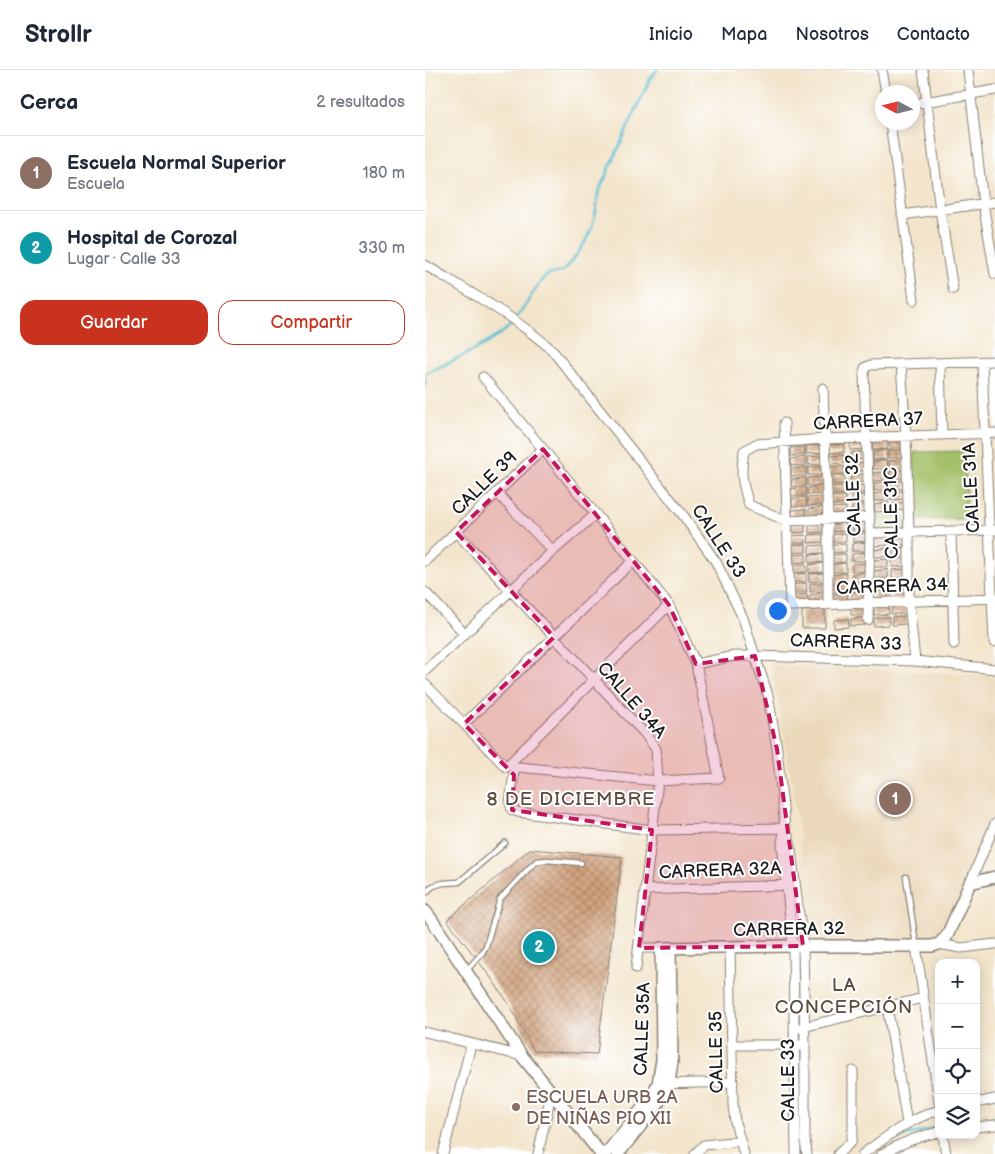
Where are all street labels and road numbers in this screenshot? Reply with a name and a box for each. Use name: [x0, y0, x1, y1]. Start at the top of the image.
street label: CARRERA 37: [813, 408, 924, 435]
street label: CALLE 31A: [959, 442, 984, 534]
street label: CALLE 39: [447, 447, 521, 520]
street label: CALLE 32: [842, 453, 865, 537]
street label: CALLE 31C: [880, 467, 903, 559]
street label: CALLE 33: [687, 501, 750, 582]
street label: CARRERA 34: [836, 574, 948, 599]
street label: CARRERA 33: [790, 630, 902, 655]
street label: CALLE 34A: [593, 658, 670, 743]
street label: CARRERA 32A: [658, 858, 782, 883]
street label: CARRERA 32: [733, 918, 845, 941]
street label: CALLE 35A: [630, 982, 655, 1076]
street label: CALLE 35: [705, 1011, 728, 1093]
street label: CALLE 33: [778, 1038, 799, 1122]

